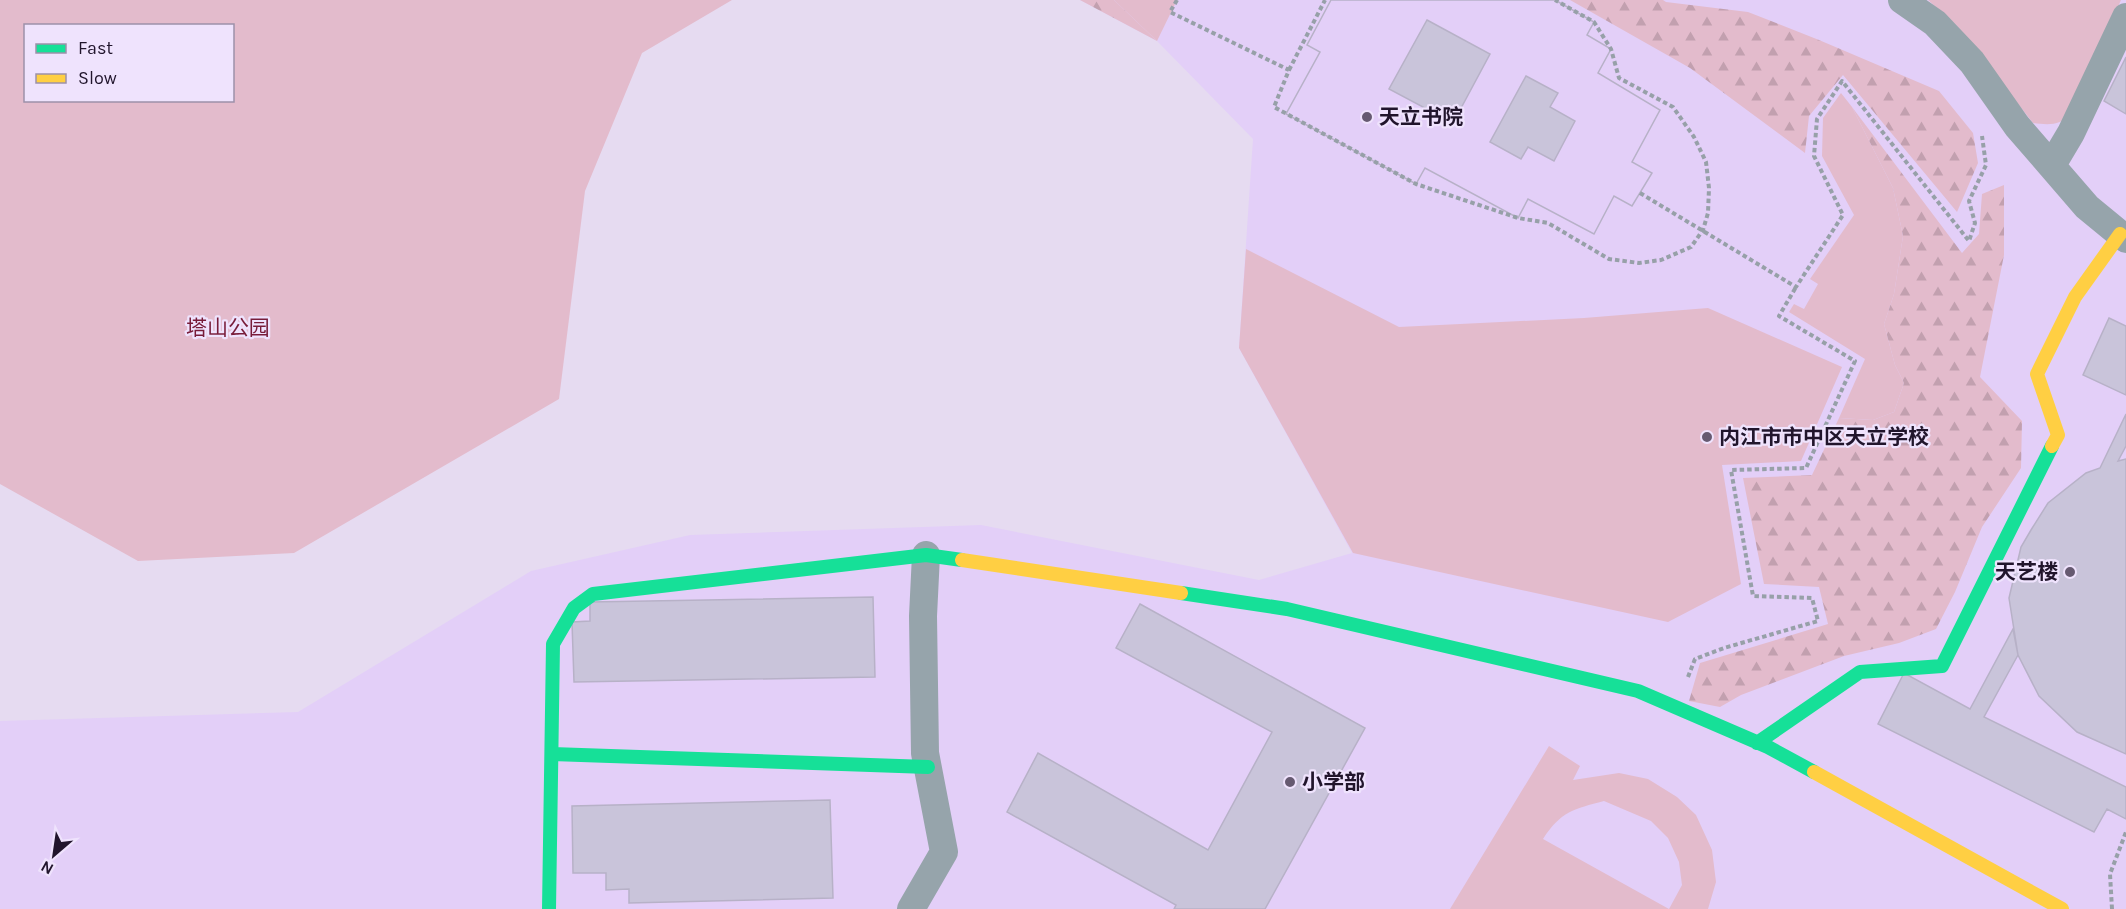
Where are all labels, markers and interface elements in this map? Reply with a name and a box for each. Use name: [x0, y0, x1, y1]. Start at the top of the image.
legend: [24, 24, 234, 102]
text: Fast: [78, 37, 113, 59]
text: Slow: [78, 67, 117, 89]
place label: 天立书院: [1379, 105, 1463, 129]
marker: 天立书院: [1360, 110, 1374, 124]
park label: 塔山公园: [186, 316, 270, 340]
place label: 内江市市中区天立学校: [1719, 425, 1929, 449]
marker: 内江市市中区天立学校: [1700, 430, 1714, 444]
place label: 天艺楼: [1995, 560, 2058, 584]
marker: 天艺楼: [2063, 565, 2077, 579]
place label: 小学部: [1302, 770, 1365, 794]
marker: 小学部: [1283, 775, 1297, 789]
north arrow: [24, 825, 84, 885]
text: N: [37, 857, 57, 879]

